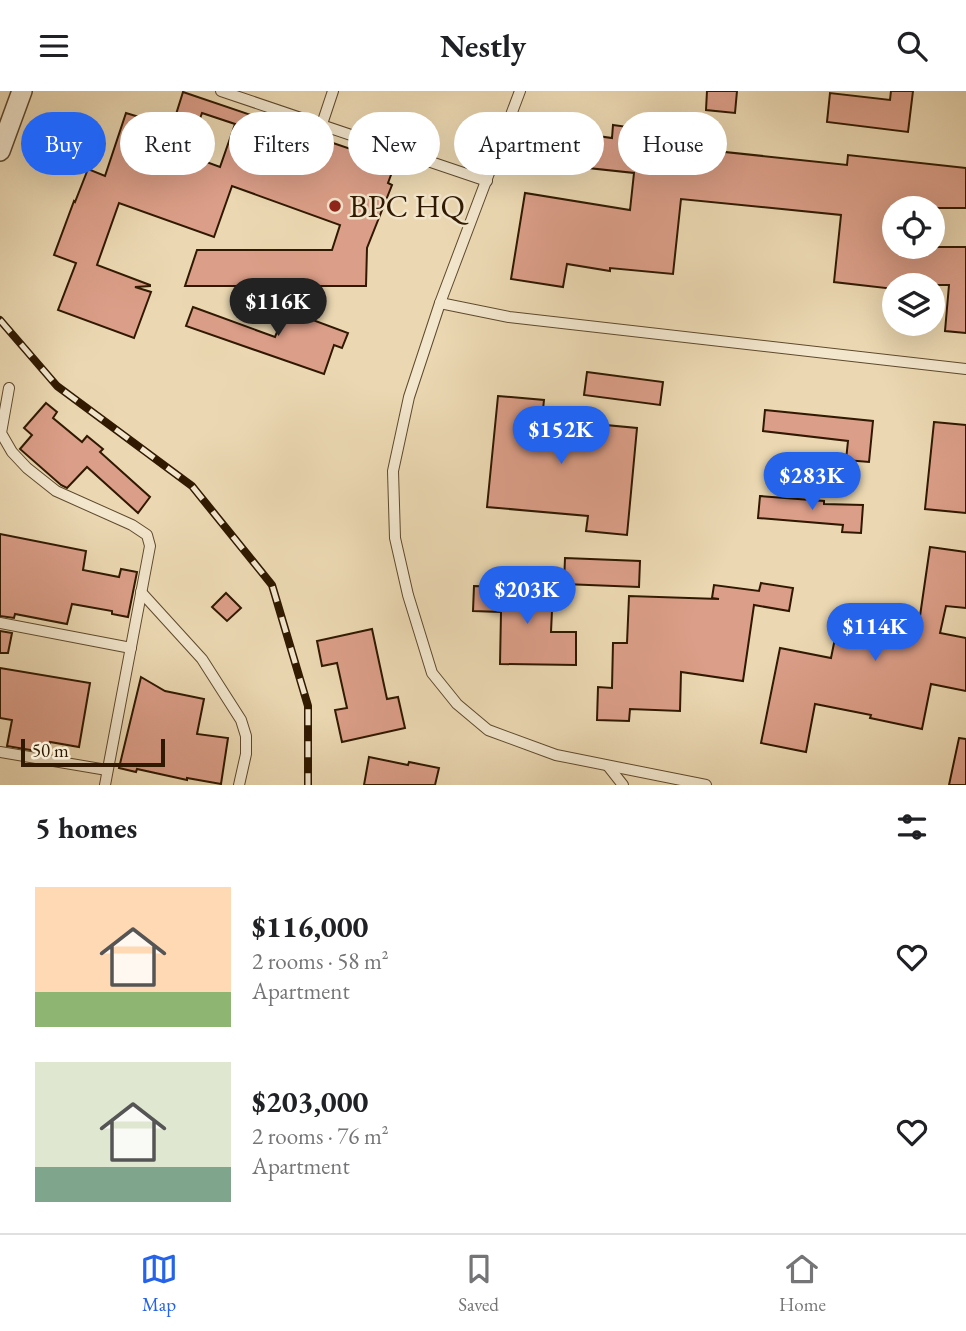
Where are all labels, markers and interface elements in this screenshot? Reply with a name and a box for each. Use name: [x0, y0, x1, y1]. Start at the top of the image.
text: Nestly: [440, 25, 526, 67]
icon: menu: [35, 27, 73, 65]
icon: search: [893, 27, 931, 65]
chip: Buy: [21, 112, 106, 175]
chip: Rent: [120, 112, 215, 175]
chip: Filters: [229, 112, 334, 175]
chip: New: [348, 112, 440, 175]
chip: Apartment: [454, 112, 604, 175]
chip: House: [618, 112, 727, 175]
place label: BPC HQ: [349, 185, 469, 227]
map controls: [882, 196, 945, 336]
button: locate: [882, 196, 945, 259]
marker: BPC HQ: [327, 198, 343, 214]
button: layers: [882, 273, 945, 336]
pin: $116K: [229, 279, 327, 338]
text: $116K: [246, 286, 310, 316]
pin: $152K: [512, 407, 610, 466]
text: $152K: [529, 414, 593, 444]
pin: $283K: [763, 453, 861, 512]
text: $283K: [780, 460, 844, 490]
pin: $203K: [478, 567, 576, 626]
text: $203K: [495, 574, 559, 604]
pin: $114K: [826, 603, 924, 663]
text: $114K: [843, 611, 907, 641]
scale bar: [21, 736, 164, 768]
text: 50 m: [32, 738, 69, 763]
text: 5 homes: [35, 808, 137, 847]
icon: filters: [893, 808, 931, 846]
text: $116,000: [252, 907, 368, 946]
icon: home: [91, 915, 175, 999]
icon: heart: [893, 938, 931, 976]
text: 2 rooms · 58 m²: [252, 946, 389, 976]
text: Apartment: [252, 976, 350, 1006]
text: $203,000: [252, 1082, 368, 1121]
icon: home: [91, 1090, 175, 1174]
icon: heart: [893, 1113, 931, 1151]
text: 2 rooms · 76 m²: [252, 1121, 389, 1151]
text: Apartment: [252, 1151, 350, 1181]
tab: Map: [140, 1250, 178, 1317]
tab: Saved: [458, 1250, 499, 1317]
tab: Home: [779, 1250, 826, 1317]

